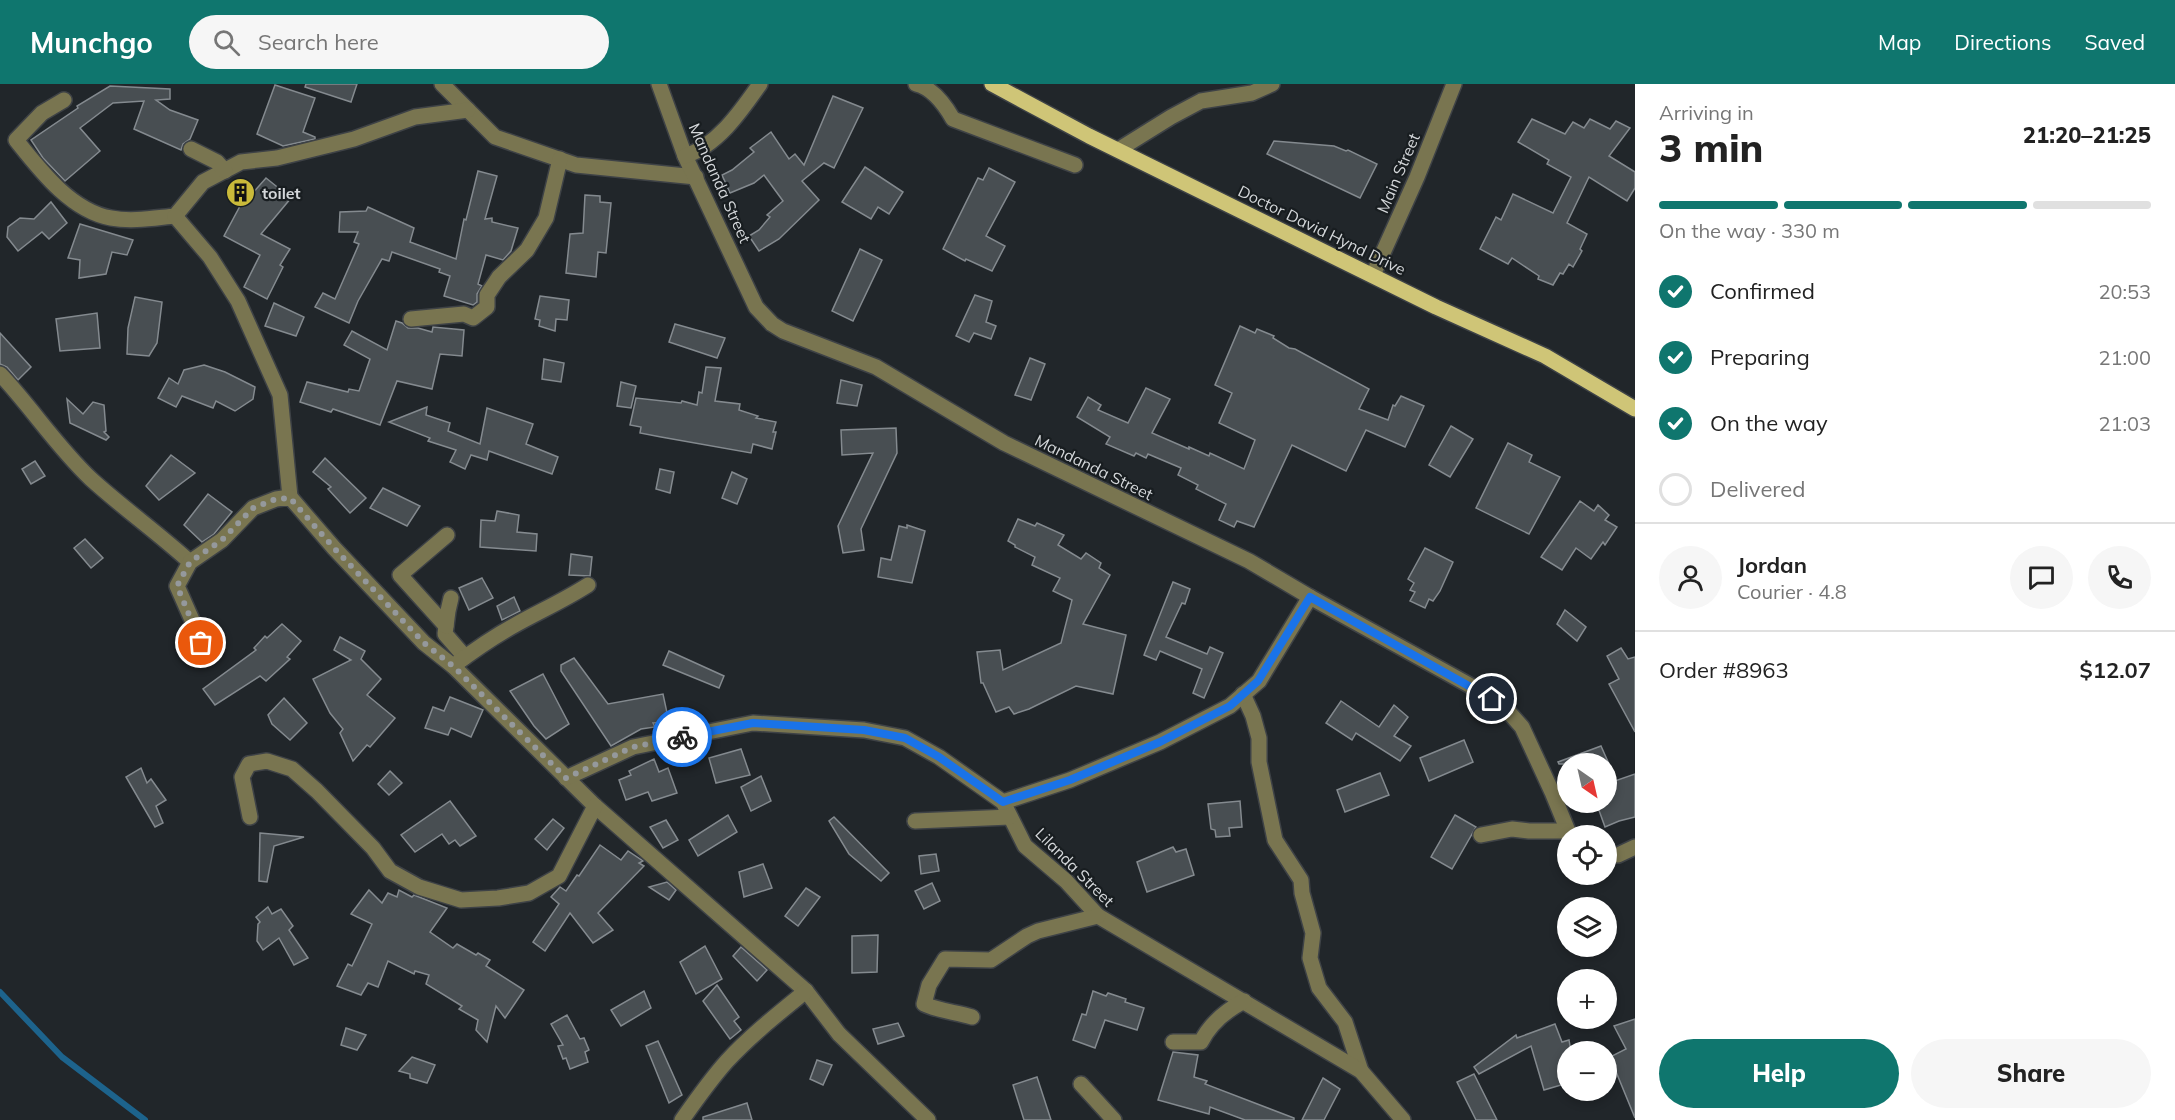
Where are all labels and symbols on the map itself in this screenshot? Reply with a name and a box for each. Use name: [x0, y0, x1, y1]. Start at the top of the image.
street label: Mandanda Street: [685, 120, 756, 246]
street label: Main Street: [1372, 130, 1424, 216]
building icon: toilet: [225, 177, 257, 209]
street label: Doctor David Hynd Drive: [1235, 181, 1409, 279]
place label: toilet: [262, 183, 301, 203]
street label: Mandanda Street: [1032, 430, 1157, 504]
pin: [175, 617, 226, 668]
pin: [1466, 673, 1517, 724]
courier: [652, 707, 712, 767]
north arrow: [1557, 753, 1617, 813]
street label: Lilanda Street: [1032, 824, 1119, 911]

